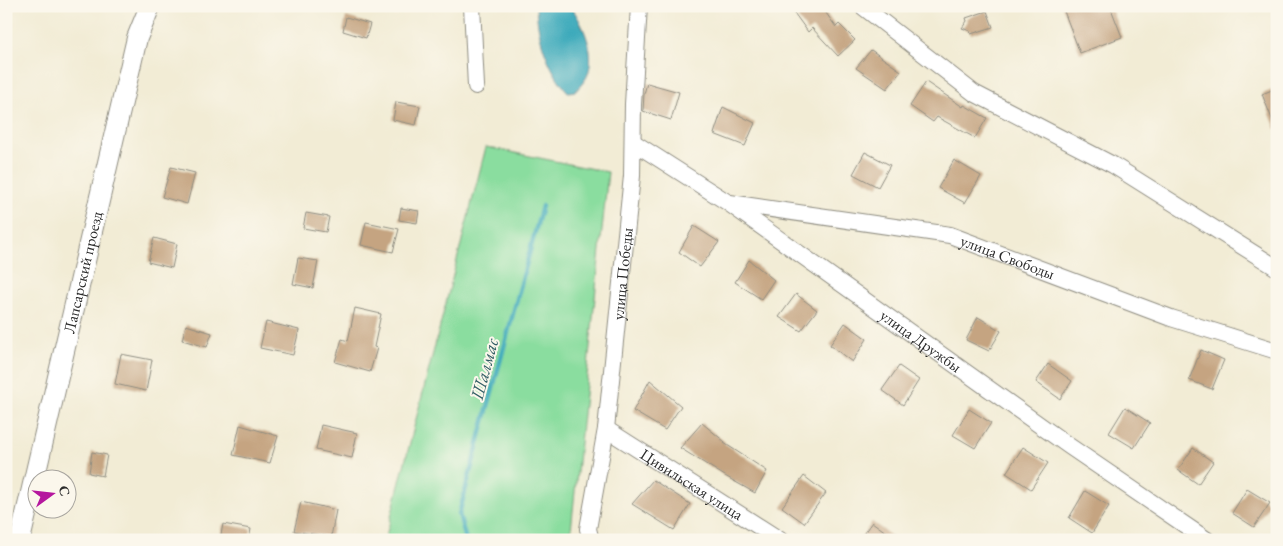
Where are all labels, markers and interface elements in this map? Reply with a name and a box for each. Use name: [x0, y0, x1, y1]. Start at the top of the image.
street label: Лапсарский проезд: [58, 208, 107, 335]
street label: улица Победы: [607, 226, 637, 321]
street label: улица Свободы: [958, 229, 1058, 284]
street label: улица Дружбы: [876, 304, 966, 377]
water label: Шалмас: [465, 336, 503, 403]
street label: Цивильская улица: [637, 443, 748, 525]
north arrow: [28, 468, 78, 518]
text: С: [55, 484, 75, 498]

